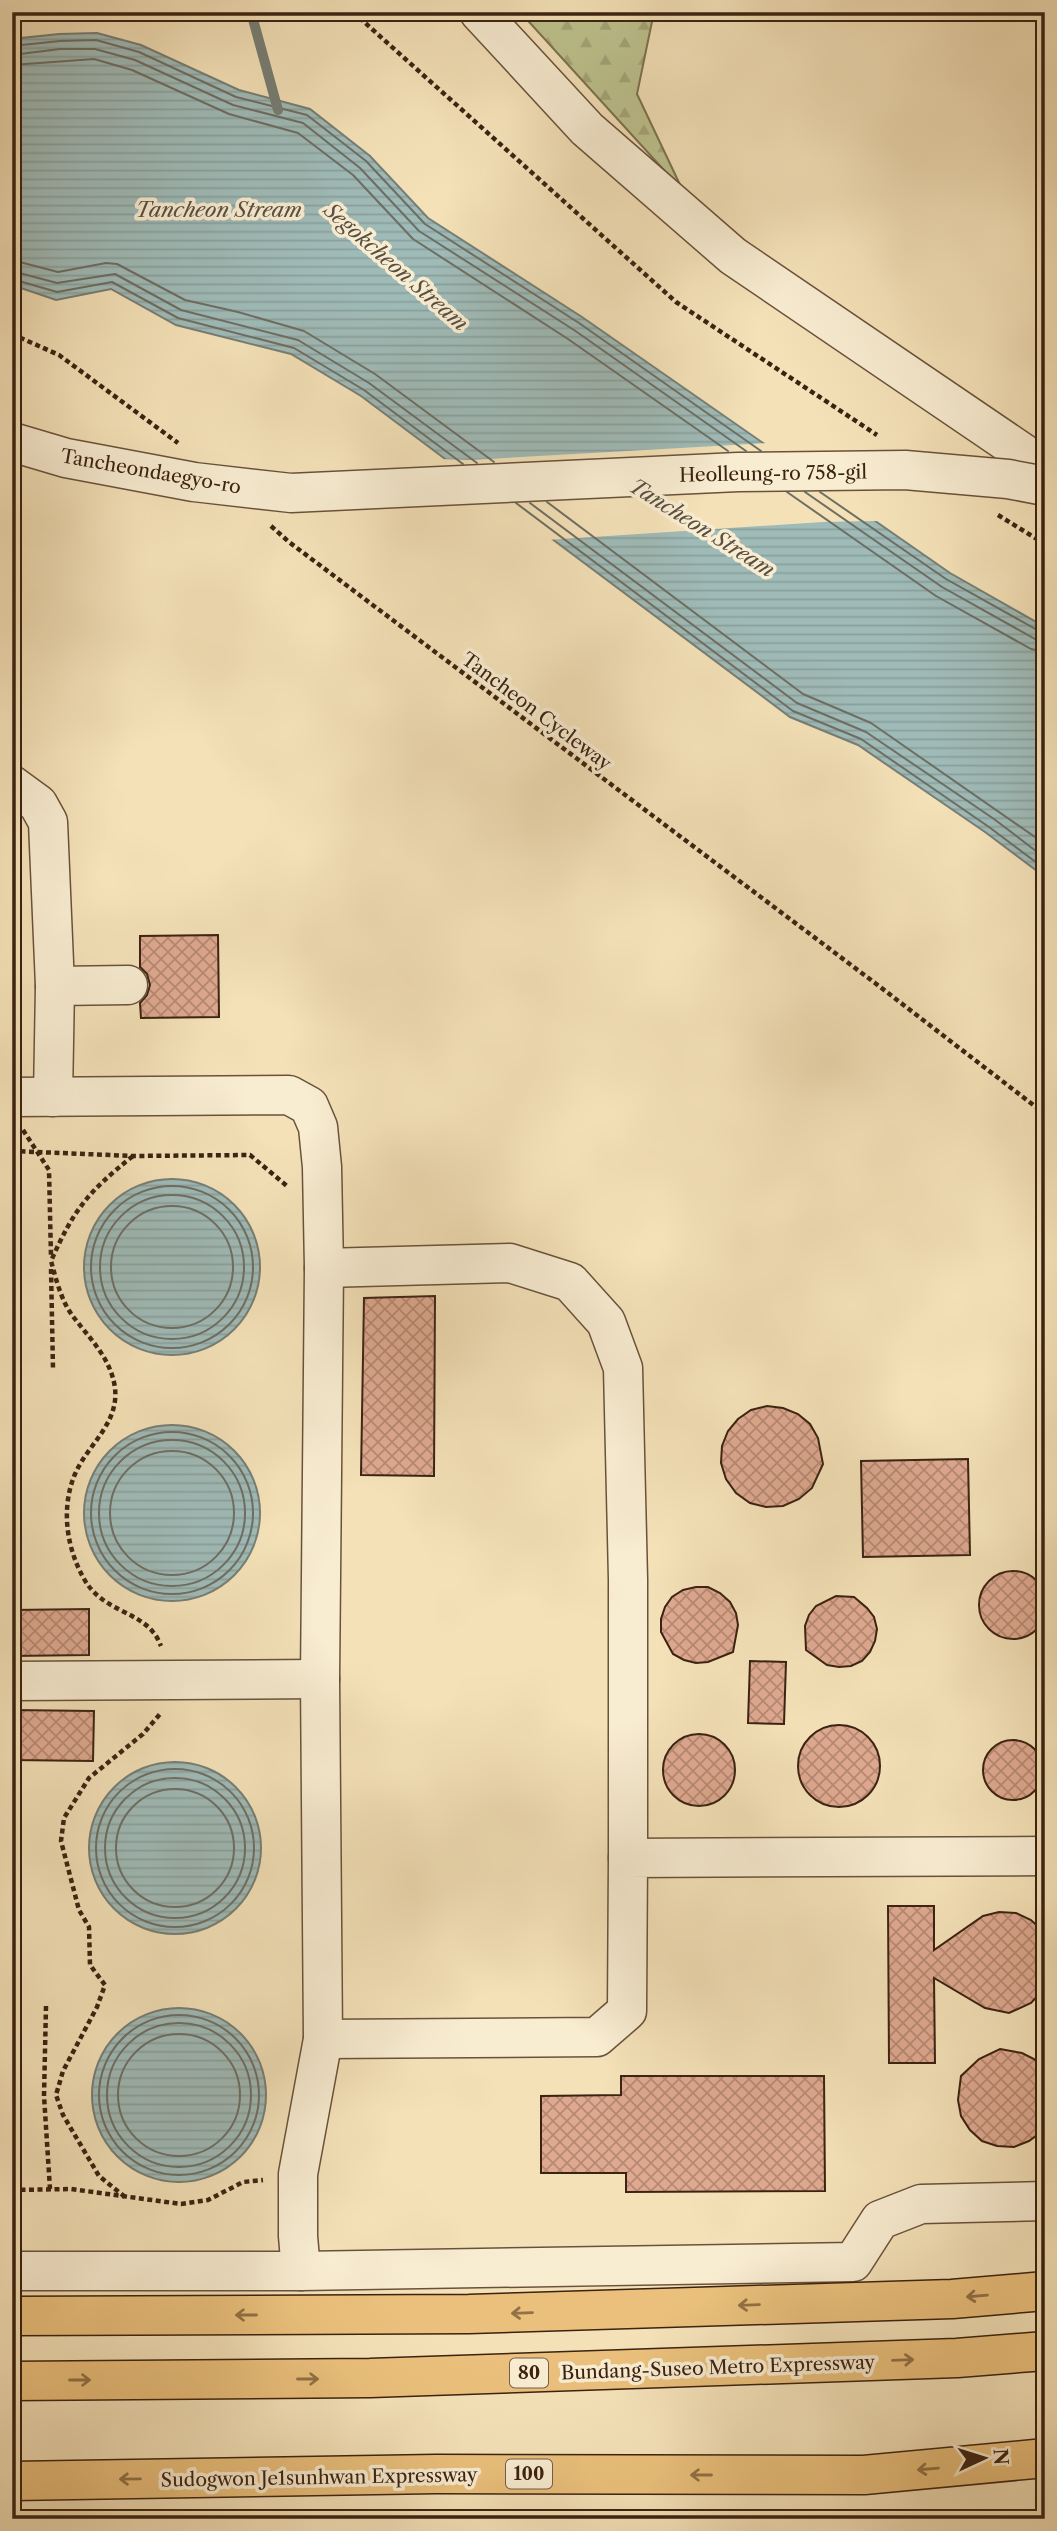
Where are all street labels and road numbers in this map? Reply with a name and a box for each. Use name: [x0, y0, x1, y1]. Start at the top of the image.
street label: Tancheondaegyo-ro: [59, 444, 243, 499]
street label: Heolleung-ro 758-gil: [679, 460, 867, 487]
street label: Tancheon Cycleway: [457, 648, 616, 775]
street label: Bundang-Suseo Metro Expressway: [561, 2351, 876, 2384]
road number: 80: [510, 2358, 548, 2388]
road number: 100: [506, 2460, 552, 2488]
street label: Sudogwon Je1sunhwan Expressway: [160, 2463, 478, 2492]

